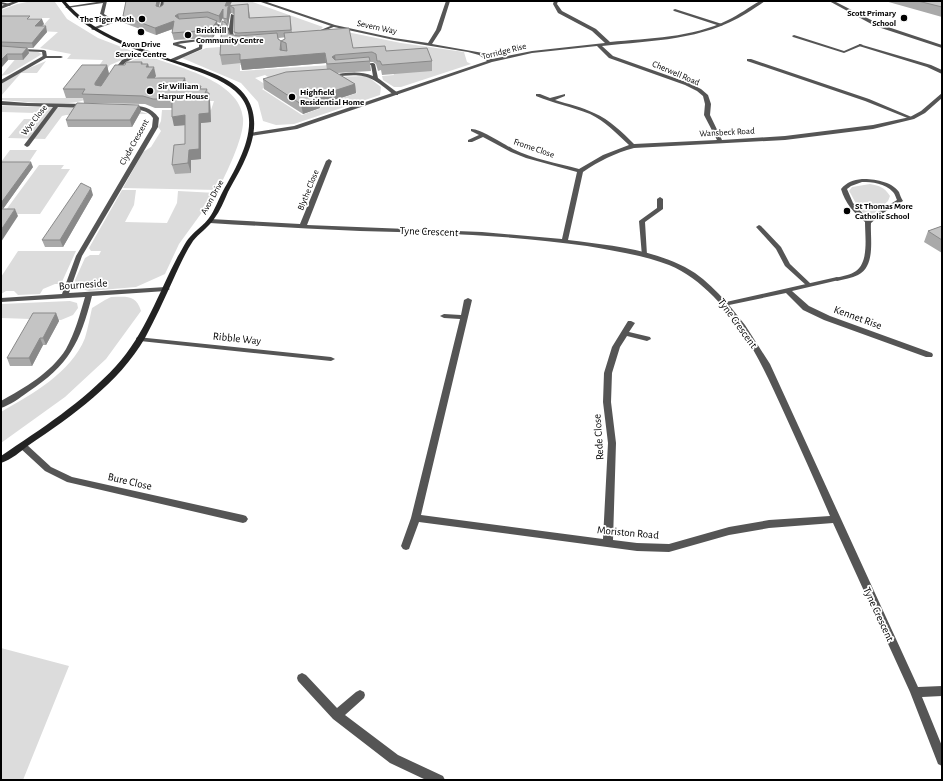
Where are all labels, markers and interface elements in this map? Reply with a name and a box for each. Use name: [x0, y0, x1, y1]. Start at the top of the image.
place label: Scott Primary School: [847, 9, 897, 28]
marker: Scott Primary School: [899, 13, 909, 23]
marker: The Tiger Moth: [137, 14, 147, 24]
place label: The Tiger Moth: [80, 15, 134, 24]
street label: Severn Way: [356, 19, 398, 36]
place label: Brickhill Community Centre: [196, 26, 264, 45]
marker: Avon Drive Service Centre: [136, 27, 146, 37]
marker: Brickhill Community Centre: [183, 30, 193, 40]
place label: Avon Drive Service Centre: [115, 40, 167, 59]
street label: Torridge Rise: [481, 42, 527, 61]
street label: Cherwell Road: [651, 59, 701, 88]
place label: Sir William Harpur House: [158, 82, 208, 101]
marker: Sir William Harpur House: [145, 86, 155, 96]
place label: Highfield Residential Home: [300, 88, 364, 107]
marker: Highfield Residential Home: [287, 92, 297, 102]
street label: Wye Close: [20, 103, 49, 137]
street label: Clyde Crescent: [118, 118, 151, 167]
street label: Wansbeck Road: [699, 127, 755, 138]
street label: Frome Close: [512, 137, 555, 160]
street label: Blythe Close: [296, 169, 321, 212]
street label: Avon Drive: [199, 178, 226, 216]
place label: St Thomas More Catholic School: [855, 202, 913, 221]
marker: St Thomas More Catholic School: [842, 206, 852, 216]
street label: Tyne Crescent: [400, 225, 459, 238]
street label: Bourneside: [58, 277, 108, 292]
street label: Tyne Crescent: [716, 296, 760, 351]
street label: Kennet Rise: [832, 304, 883, 331]
street label: Ribble Way: [212, 330, 262, 347]
street label: Rede Close: [591, 413, 606, 460]
street label: Bure Close: [107, 471, 153, 492]
street label: Moriston Road: [597, 524, 660, 541]
street label: Tyne Crescent: [861, 585, 896, 644]

